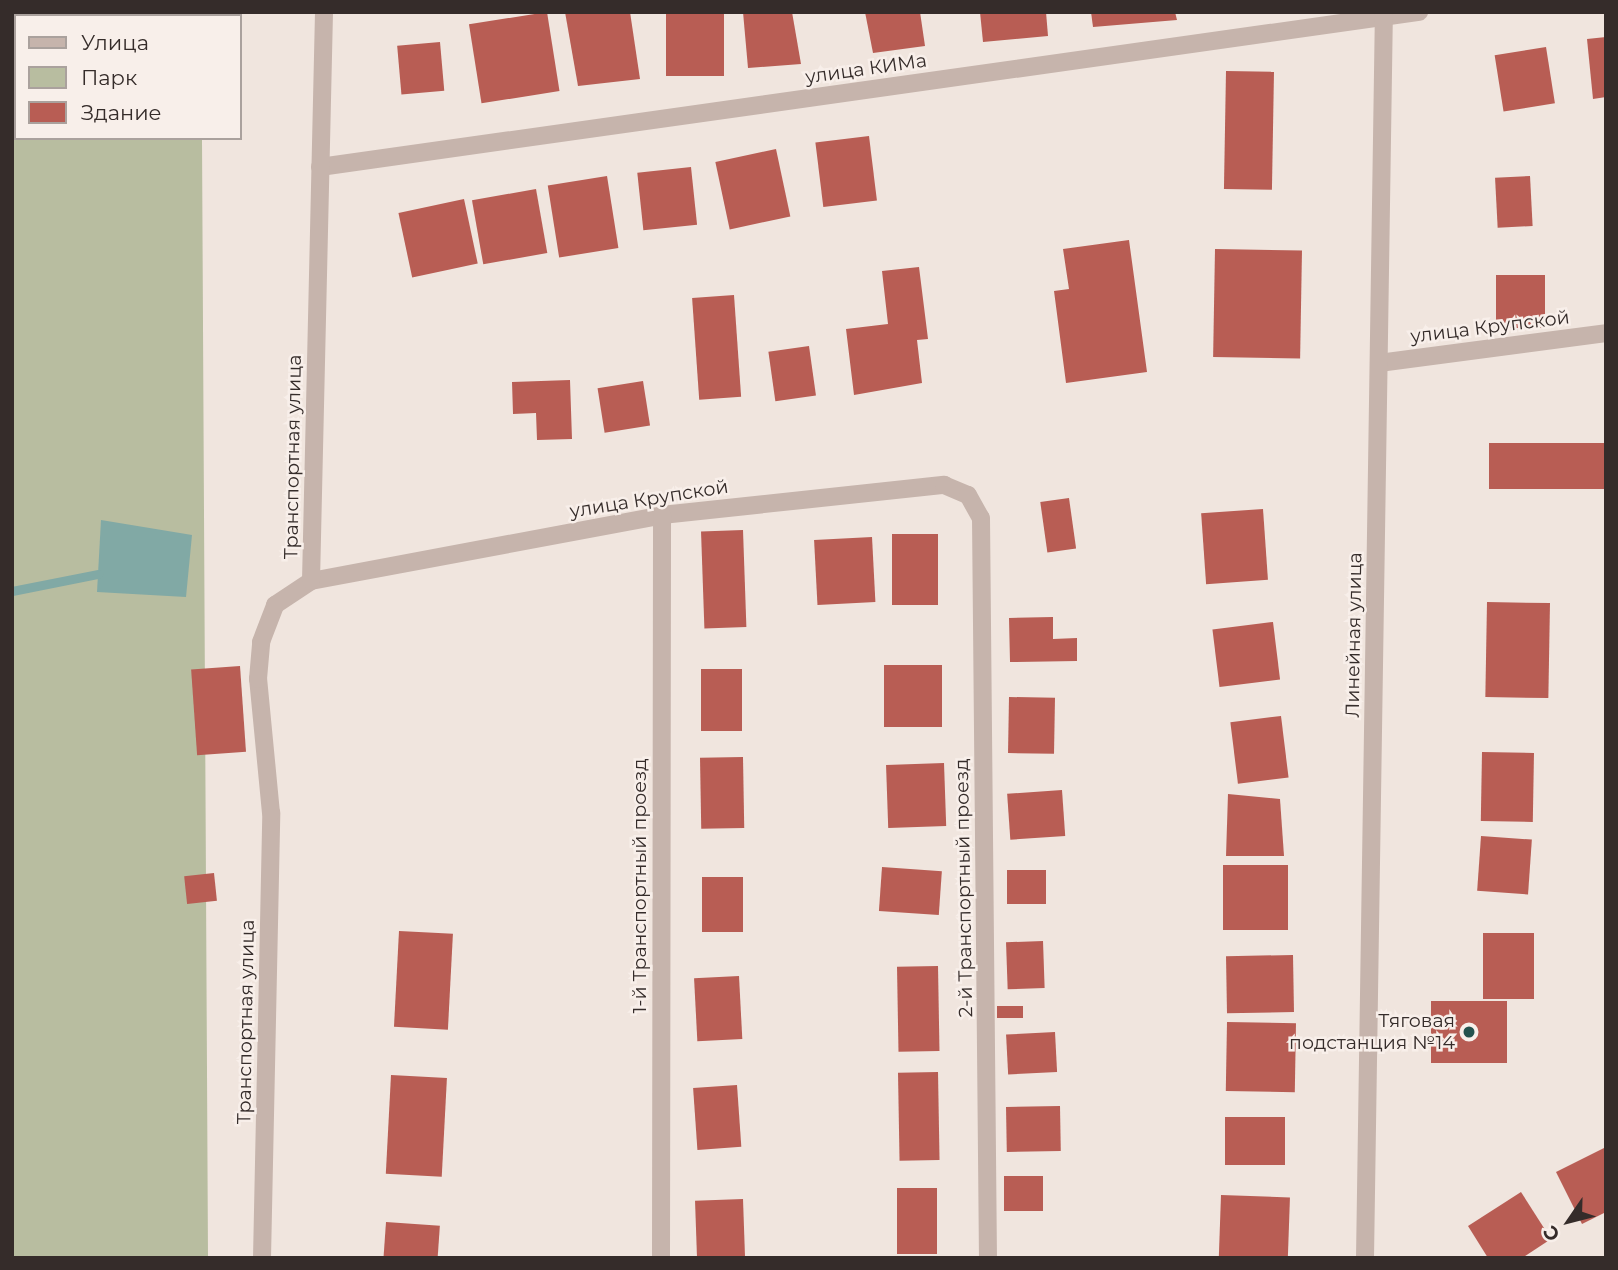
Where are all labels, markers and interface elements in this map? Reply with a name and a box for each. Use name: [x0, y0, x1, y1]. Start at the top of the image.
legend: [14, 14, 242, 140]
text: Улица: [81, 30, 149, 55]
street label: улица КИМа: [804, 49, 928, 89]
text: Парк: [81, 65, 137, 90]
text: Здание: [81, 100, 162, 125]
street label: улица Крупской: [1409, 306, 1571, 348]
street label: Транспортная улица: [280, 354, 306, 560]
street label: улица Крупской: [568, 475, 730, 523]
street label: Линейная улица: [1341, 552, 1367, 718]
street label: 1-й Транспортный проезд: [629, 758, 651, 1014]
street label: 2-й Транспортный проезд: [950, 758, 978, 1018]
street label: Транспортная улица: [233, 919, 259, 1125]
place label: Тяговая подстанция №14: [1289, 1010, 1455, 1054]
marker: Тяговая подстанция №14: [1461, 1024, 1477, 1040]
north arrow: [1534, 1186, 1604, 1256]
text: С: [1538, 1221, 1565, 1246]

